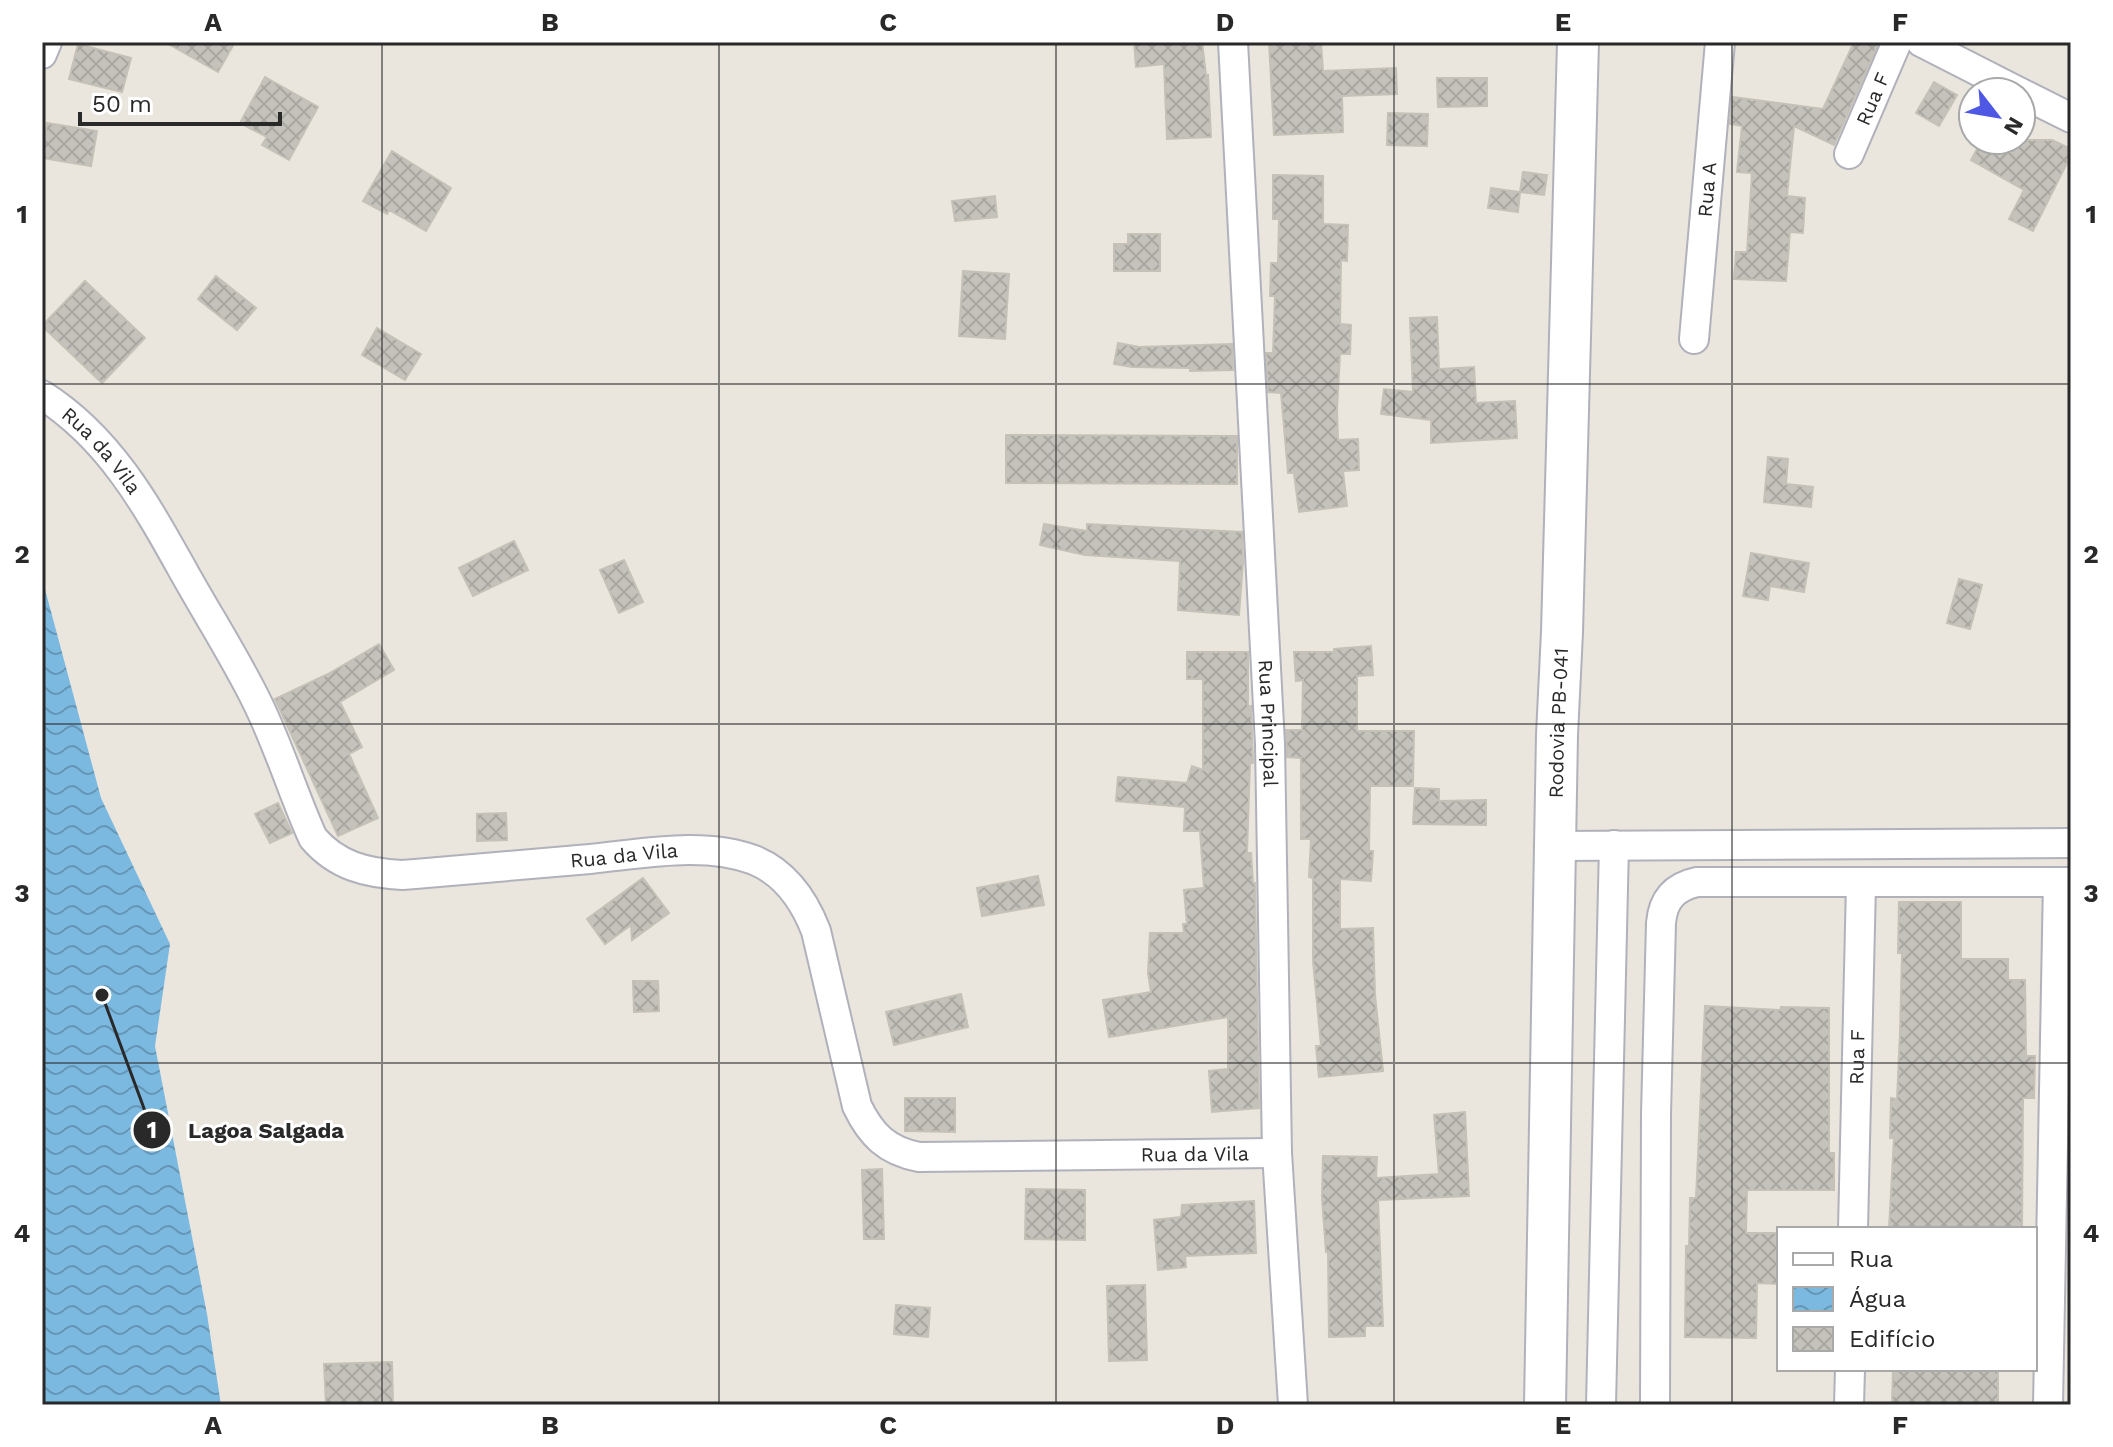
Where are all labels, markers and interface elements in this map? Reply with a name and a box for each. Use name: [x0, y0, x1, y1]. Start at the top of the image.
text: A: [204, 7, 222, 37]
text: B: [541, 7, 559, 37]
text: C: [879, 7, 897, 37]
text: D: [1216, 7, 1234, 37]
text: E: [1555, 7, 1571, 37]
text: F: [1892, 7, 1908, 37]
street label: Rua F: [1851, 69, 1895, 129]
scale bar: [80, 76, 280, 126]
north arrow: [1957, 76, 2037, 156]
text: 50 m: [92, 90, 152, 118]
text: N: [1999, 113, 2029, 139]
street label: Rua A: [1693, 161, 1721, 218]
text: 1: [16, 199, 28, 229]
text: 1: [2085, 199, 2097, 229]
street label: Rua da Vila: [57, 402, 146, 499]
text: 2: [14, 539, 30, 569]
text: 2: [2083, 539, 2099, 569]
street label: Rodovia PB-041: [1544, 647, 1573, 799]
street label: Rua Principal: [1254, 659, 1283, 787]
street label: Rua da Vila: [569, 838, 679, 873]
text: 3: [14, 878, 30, 908]
text: 3: [2083, 878, 2099, 908]
street label: Rua F: [1844, 1029, 1870, 1085]
callout: Lagoa Salgada: [132, 1107, 360, 1153]
text: 1: [147, 1116, 157, 1144]
text: Lagoa Salgada: [188, 1118, 344, 1143]
street label: Rua da Vila: [1140, 1141, 1249, 1167]
text: 4: [14, 1218, 31, 1248]
text: 4: [2083, 1218, 2100, 1248]
legend: [1777, 1227, 2037, 1371]
text: Rua: [1849, 1245, 1893, 1273]
text: Água: [1849, 1285, 1906, 1313]
text: Edifício: [1849, 1325, 1935, 1353]
text: A: [204, 1410, 222, 1440]
text: B: [541, 1410, 559, 1440]
text: C: [879, 1410, 897, 1440]
text: D: [1216, 1410, 1234, 1440]
text: E: [1555, 1410, 1571, 1440]
text: F: [1892, 1410, 1908, 1440]

